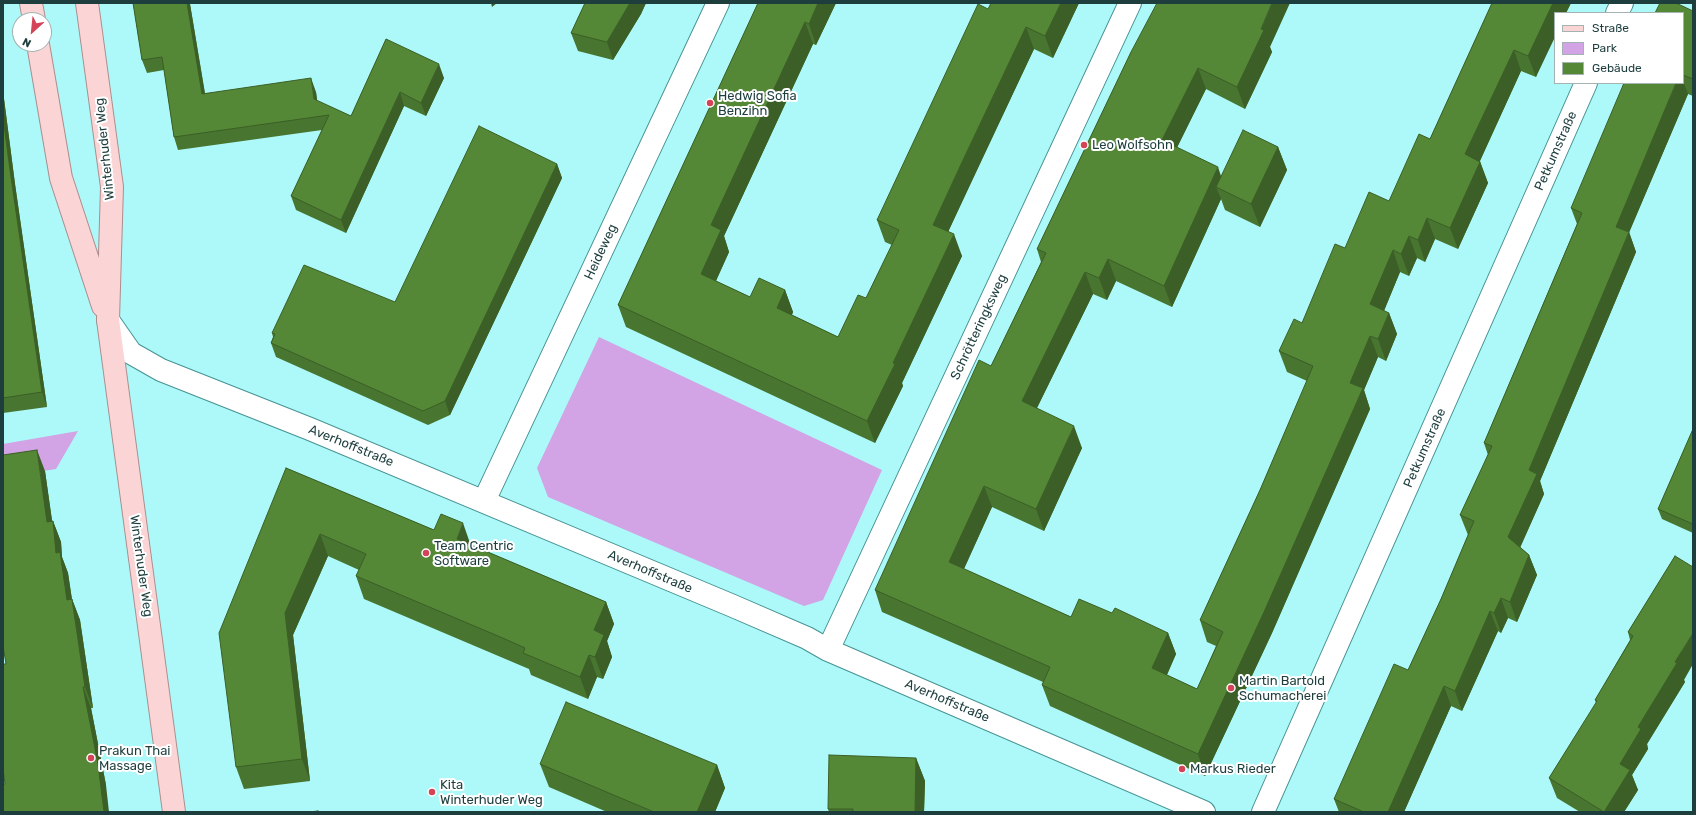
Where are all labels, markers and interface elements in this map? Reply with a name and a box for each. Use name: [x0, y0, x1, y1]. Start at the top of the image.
north arrow: [12, 12, 52, 52]
legend: [1554, 12, 1684, 84]
text: Straße: [1592, 21, 1629, 35]
text: N: [20, 35, 33, 50]
text: Park: [1592, 41, 1617, 55]
text: Gebäude: [1592, 61, 1642, 75]
place label: Hedwig Sofia Benzihn: [718, 88, 797, 119]
street label: Winterhuder Weg: [92, 97, 118, 201]
marker: Hedwig Sofia Benzihn: [705, 98, 715, 108]
street label: Petkumstraße: [1532, 109, 1580, 193]
place label: Leo Wolfsohn: [1092, 137, 1173, 153]
marker: Leo Wolfsohn: [1079, 140, 1089, 150]
street label: Heideweg: [581, 222, 621, 282]
street label: Schrötteringksweg: [948, 272, 1010, 382]
street label: Petkumstraße: [1401, 406, 1449, 490]
street label: Averhoffstraße: [306, 422, 396, 470]
street label: Winterhuder Weg: [126, 514, 156, 618]
place label: Team Centric Software: [434, 538, 514, 569]
street label: Averhoffstraße: [605, 547, 695, 597]
marker: Team Centric Software: [421, 548, 431, 558]
place label: Martin Bartold Schumacherei: [1239, 673, 1326, 704]
street label: Averhoffstraße: [902, 676, 992, 726]
marker: Martin Bartold Schumacherei: [1226, 683, 1236, 693]
place label: Prakun Thai Massage: [99, 743, 170, 774]
marker: Prakun Thai Massage: [86, 753, 96, 763]
place label: Markus Rieder: [1190, 761, 1276, 777]
marker: Markus Rieder: [1177, 764, 1187, 774]
place label: Kita Winterhuder Weg: [440, 777, 543, 808]
marker: Kita Winterhuder Weg: [427, 787, 437, 797]

